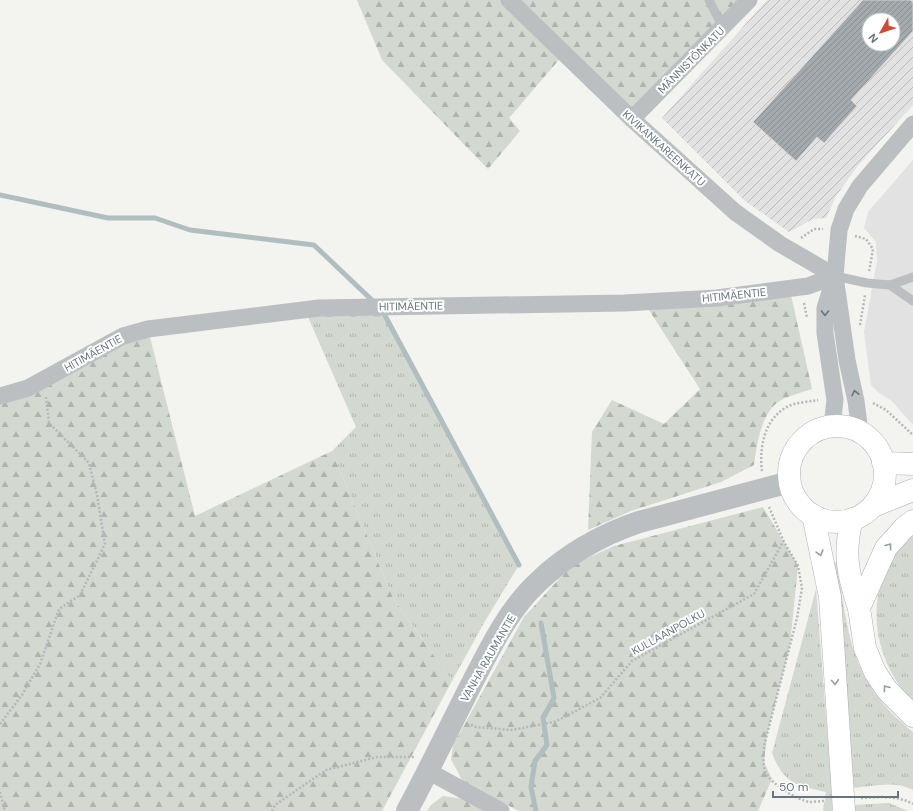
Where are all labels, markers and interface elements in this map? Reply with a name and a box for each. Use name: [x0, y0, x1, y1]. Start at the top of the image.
north arrow: [861, 12, 901, 52]
street label: MÄNNISTÖNKATU: [655, 24, 727, 96]
text: N: [865, 31, 881, 46]
street label: KIVIKANKAREENKATU: [620, 107, 708, 189]
street label: HITIMÄENTIE: [701, 285, 767, 305]
street label: HITIMÄENTIE: [379, 298, 443, 314]
one-way arrow: [821, 310, 830, 317]
street label: HITIMÄENTIE: [62, 331, 124, 375]
one-way arrow: [851, 390, 859, 397]
one-way arrow: [884, 543, 891, 550]
one-way arrow: [815, 550, 824, 557]
street label: KULLAANPOLKU: [629, 606, 707, 658]
street label: VANHA RAUMANTIE: [457, 612, 519, 704]
one-way arrow: [831, 679, 840, 685]
one-way arrow: [884, 685, 891, 692]
scale bar: [773, 773, 898, 799]
text: 50 m: [779, 779, 808, 795]

